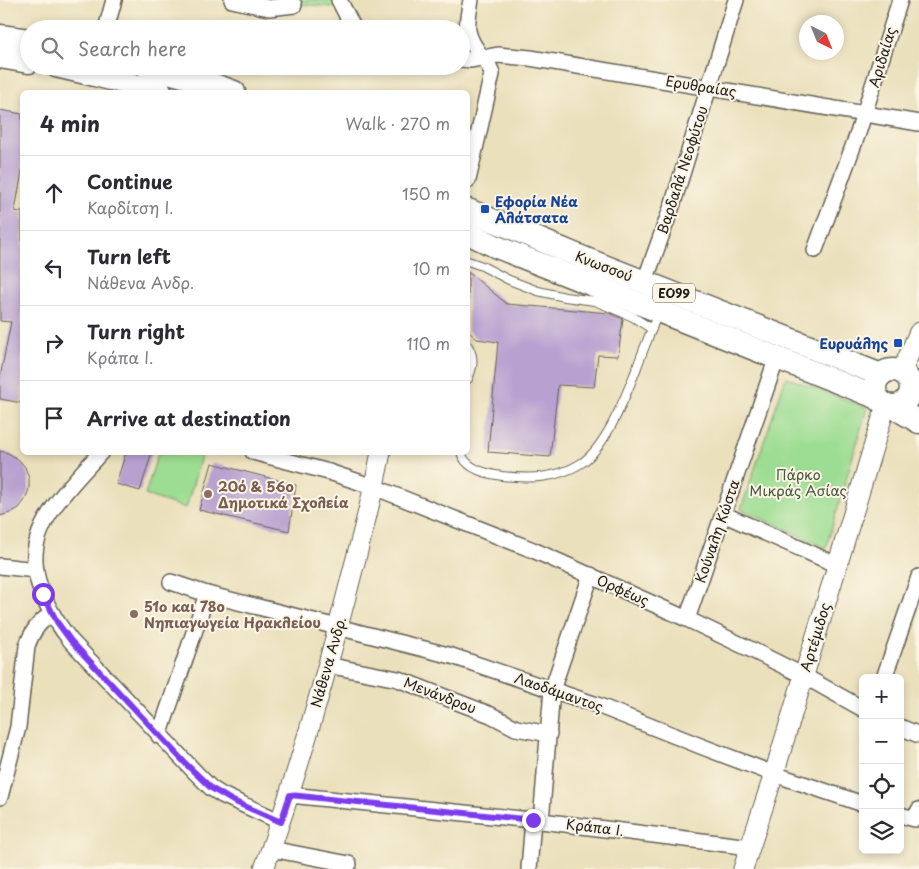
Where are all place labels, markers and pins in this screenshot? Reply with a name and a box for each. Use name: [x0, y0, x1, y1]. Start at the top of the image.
place label: Εφορία Νέα Αλάτσατα: [495, 191, 578, 228]
marker: Εφορία Νέα Αλάτσατα: [479, 203, 491, 215]
place label: Ευρυάλης: [819, 333, 888, 354]
marker: Ευρυάλης: [892, 337, 904, 349]
place label: 20ό & 56ο Δημοτικά Σχολεία: [218, 476, 349, 513]
marker: 20ό & 56ο Δημοτικά Σχολεία: [202, 488, 214, 500]
place label: 51ο και 78ο Νηπιαγωγεία Ηρακλείου: [144, 596, 321, 633]
marker: 51ο και 78ο Νηπιαγωγεία Ηρακλείου: [128, 608, 140, 620]

